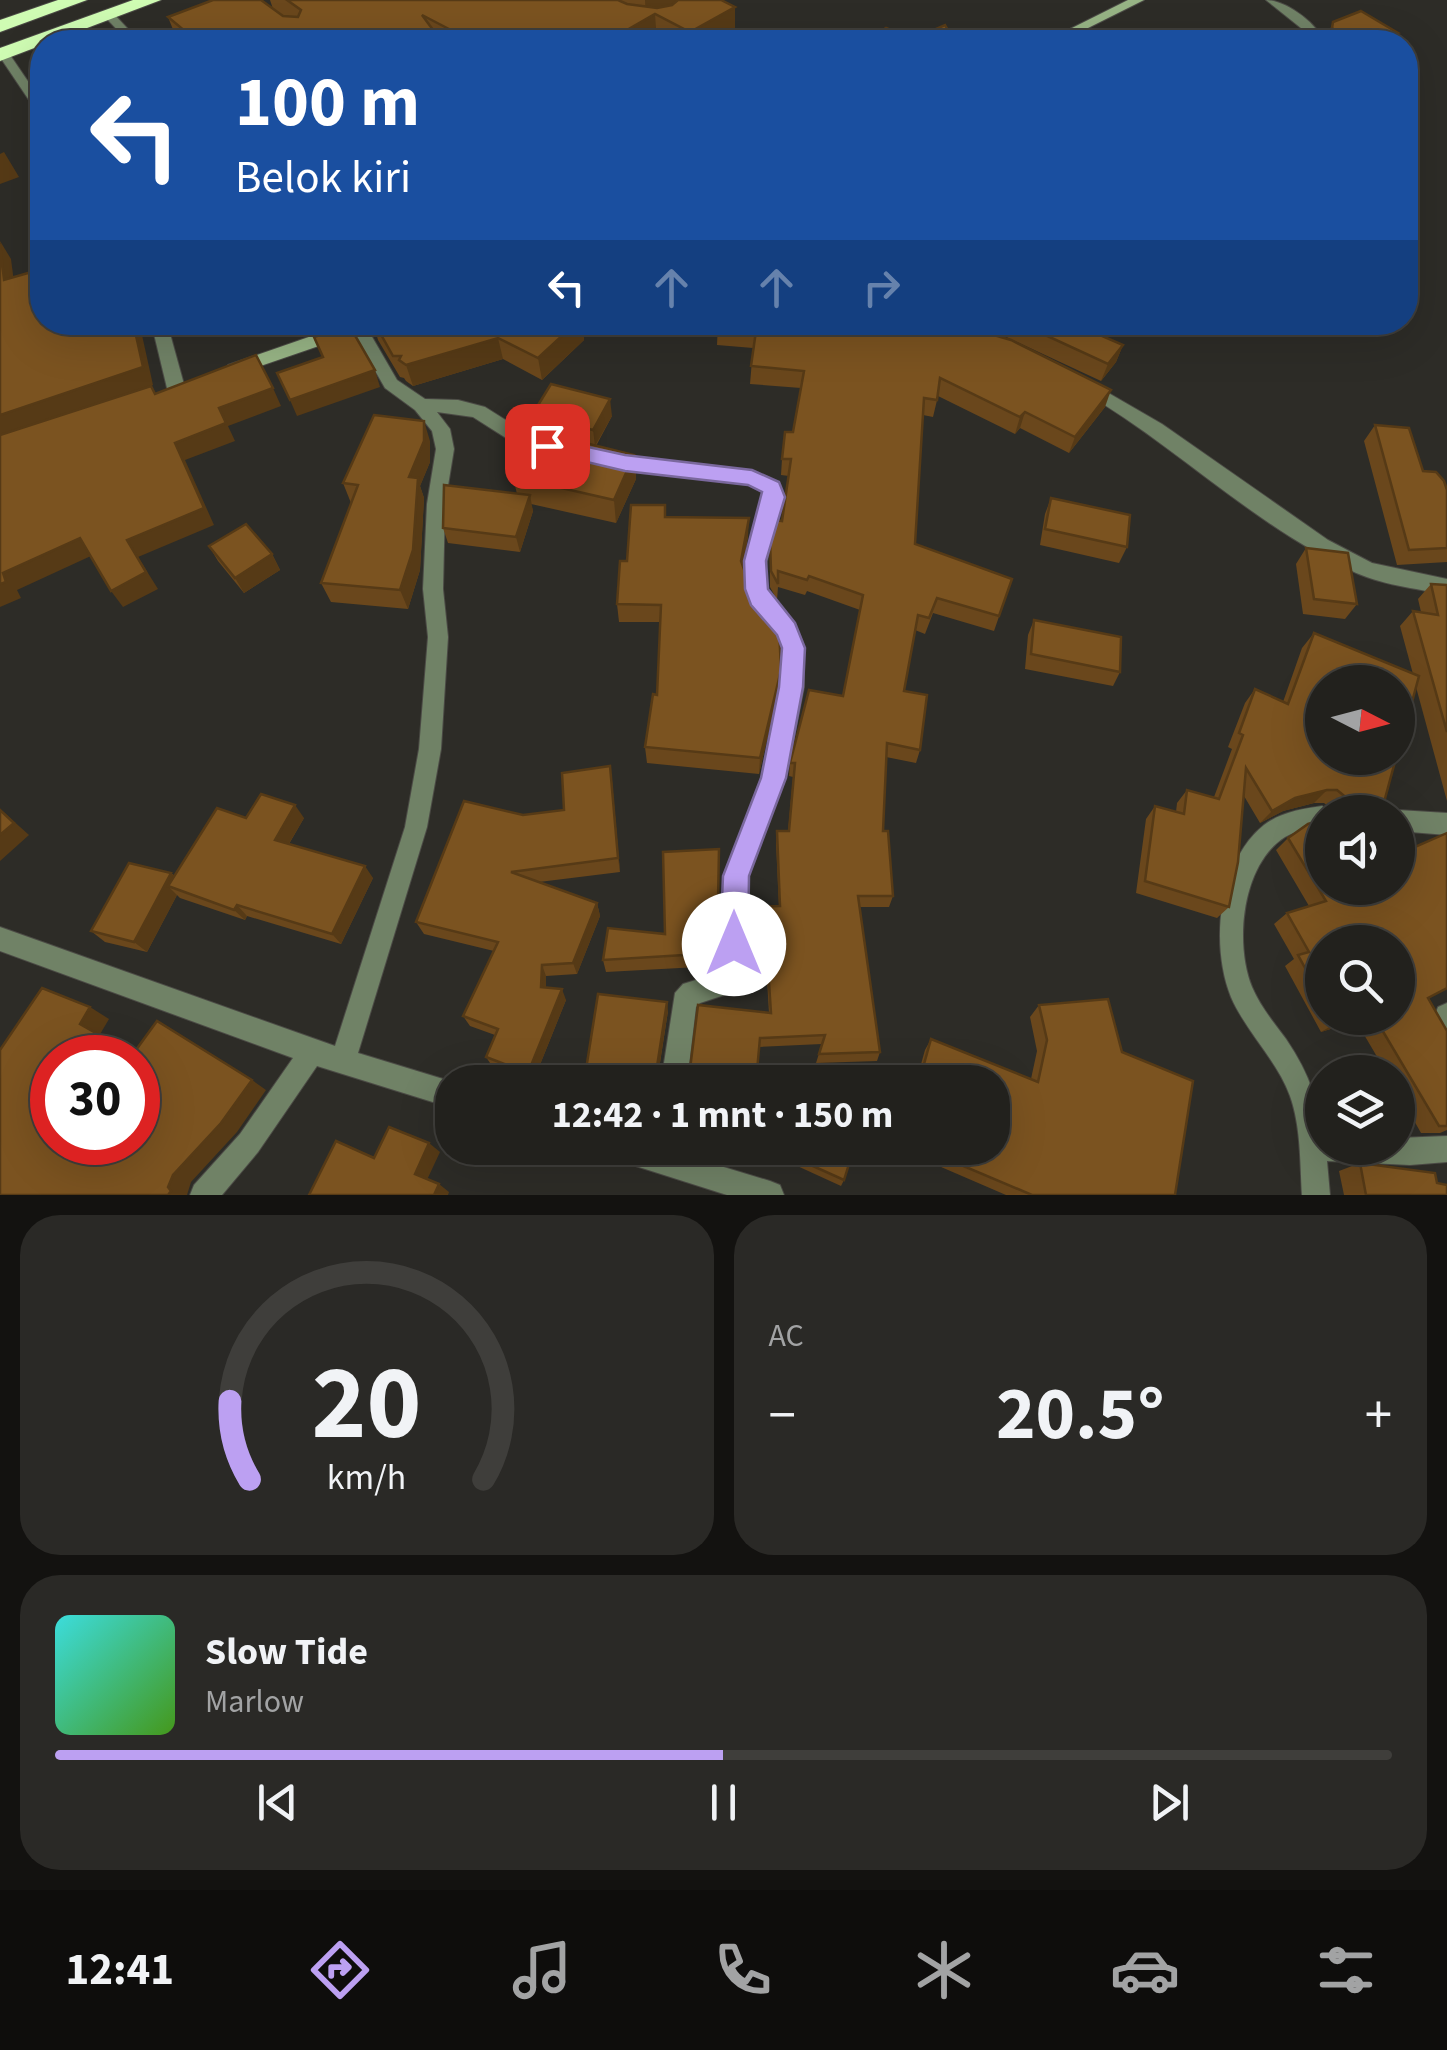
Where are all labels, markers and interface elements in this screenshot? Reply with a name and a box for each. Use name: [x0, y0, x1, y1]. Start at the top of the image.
text: 100 m: [235, 53, 420, 153]
icon: left: [70, 70, 200, 200]
text: Belok kiri: [235, 146, 411, 210]
icon: left: [539, 260, 594, 315]
icon: ahead: [644, 260, 699, 315]
icon: ahead: [749, 260, 804, 315]
icon: right: [854, 260, 909, 315]
pin: [505, 404, 590, 489]
icon: arrive: [520, 419, 575, 474]
north arrow: [1305, 665, 1415, 775]
map controls: [1305, 665, 1415, 1165]
button: sound: [1305, 795, 1415, 905]
position arrow: [682, 892, 786, 996]
button: search: [1305, 925, 1415, 1035]
speed limit sign: 30: [30, 1035, 160, 1165]
button: layers: [1305, 1055, 1415, 1165]
text: 12:42 · 1 mnt · 150 m: [552, 1088, 893, 1142]
text: AC: [769, 1313, 804, 1359]
text: 20: [312, 1331, 422, 1479]
text: 20.5°: [996, 1361, 1165, 1468]
text: −: [769, 1377, 796, 1455]
text: +: [1365, 1377, 1392, 1455]
text: km/h: [327, 1452, 406, 1503]
text: Slow Tide: [205, 1625, 368, 1679]
text: Marlow: [205, 1679, 304, 1725]
icon: previous: [250, 1775, 305, 1830]
icon: pause: [696, 1775, 751, 1830]
icon: next: [1142, 1775, 1197, 1830]
icon: directions: [305, 1935, 375, 2005]
icon: music: [507, 1935, 577, 2005]
icon: phone: [708, 1935, 778, 2005]
icon: climate: [909, 1935, 979, 2005]
icon: car: [1110, 1935, 1180, 2005]
icon: filters: [1311, 1935, 1381, 2005]
text: 12:41: [66, 1938, 174, 2002]

